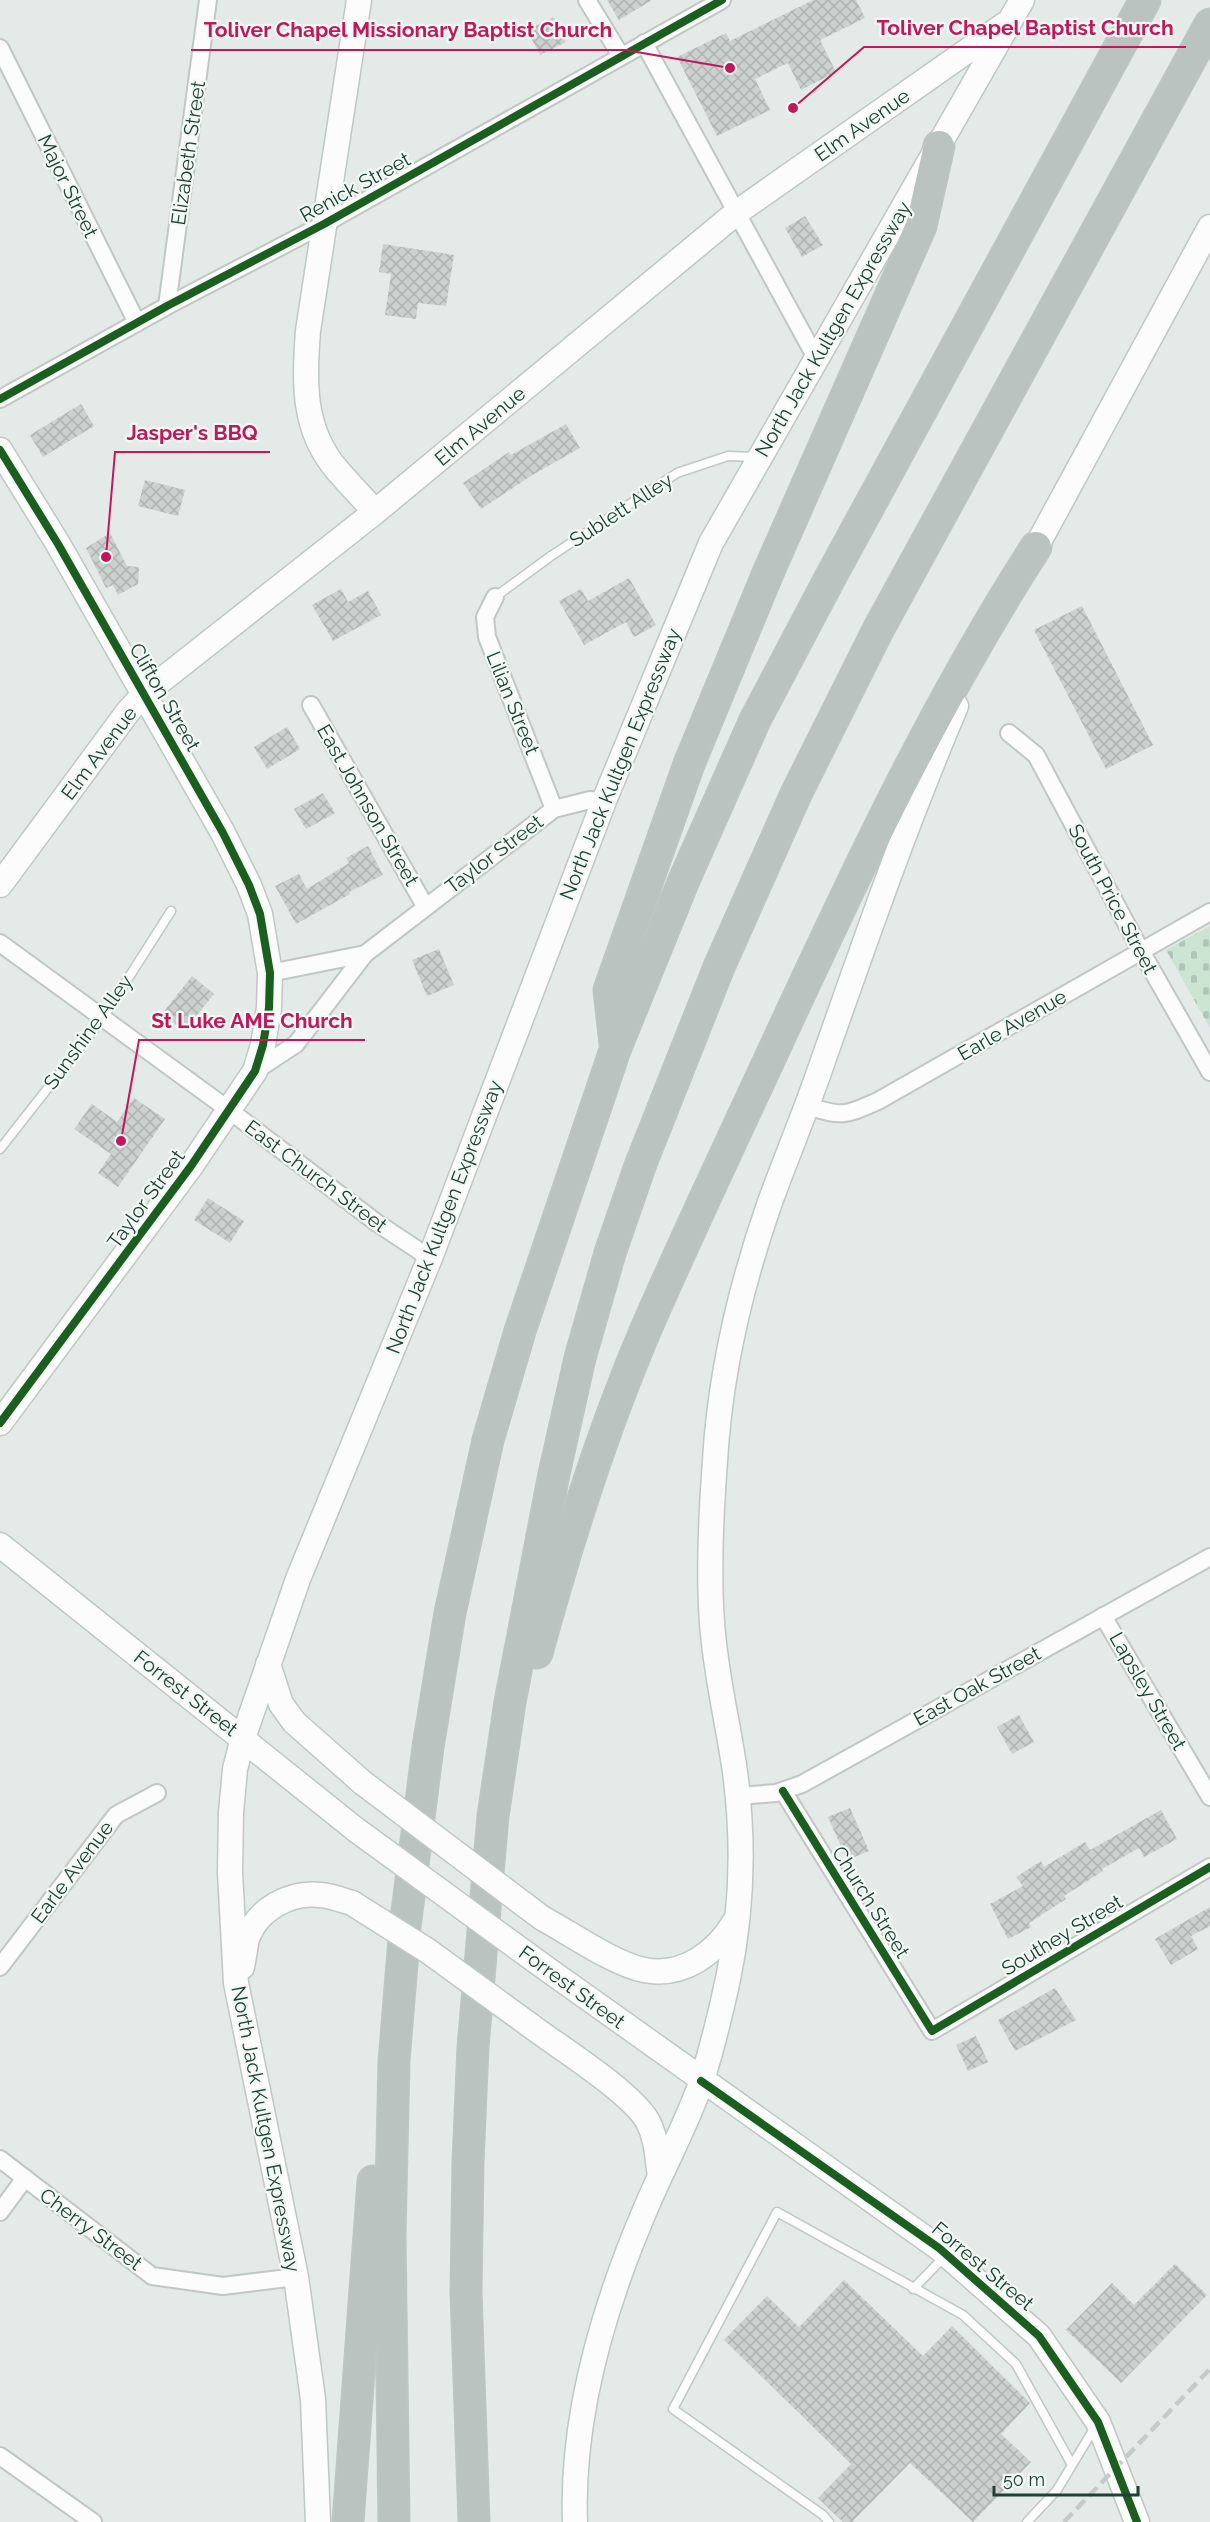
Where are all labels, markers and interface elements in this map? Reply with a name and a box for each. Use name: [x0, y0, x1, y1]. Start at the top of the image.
callout: Toliver Chapel Baptist Church: [864, 8, 1186, 47]
callout: Toliver Chapel Missionary Baptist Church: [191, 11, 625, 50]
text: Toliver Chapel Baptist Church: [876, 15, 1174, 40]
text: Toliver Chapel Missionary Baptist Church: [204, 17, 612, 42]
street label: Elizabeth Street: [166, 79, 210, 227]
street label: Elm Avenue: [810, 83, 914, 167]
street label: Major Street: [33, 130, 103, 242]
street label: Renick Street: [296, 147, 415, 227]
street label: North Jack Kultgen Expressway: [750, 197, 916, 461]
street label: Elm Avenue: [430, 381, 530, 471]
callout: Jasper's BBQ: [115, 413, 270, 452]
text: Jasper's BBQ: [126, 420, 258, 445]
street label: Sublett Alley: [565, 468, 677, 552]
street label: North Jack Kultgen Expressway: [554, 624, 686, 903]
street label: Clifton Street: [124, 639, 206, 756]
street label: Lilian Street: [481, 648, 545, 758]
street label: Elm Avenue: [56, 701, 142, 804]
street label: East Johnson Street: [312, 720, 424, 890]
street label: Taylor Street: [440, 809, 548, 898]
street label: South Price Street: [1063, 820, 1163, 978]
street label: Sunshine Alley: [38, 970, 138, 1094]
street label: Earle Avenue: [953, 984, 1071, 1066]
callout: St Luke AME Church: [139, 1001, 365, 1040]
text: St Luke AME Church: [151, 1008, 353, 1033]
street label: North Jack Kultgen Expressway: [381, 1077, 507, 1357]
street label: East Church Street: [240, 1115, 392, 1237]
street label: Taylor Street: [102, 1145, 190, 1253]
street label: Lapsley Street: [1105, 1628, 1192, 1755]
street label: East Oak Street: [909, 1641, 1045, 1731]
street label: Forrest Street: [129, 1645, 243, 1741]
street label: Earle Avenue: [26, 1816, 118, 1928]
street label: Church Street: [827, 1842, 915, 1963]
street label: Southey Street: [997, 1889, 1127, 1980]
street label: Forrest Street: [514, 1940, 630, 2034]
street label: North Jack Kultgen Expressway: [226, 1984, 306, 2274]
street label: Cherry Street: [35, 2183, 147, 2275]
street label: Forrest Street: [927, 2217, 1039, 2316]
scale bar: [994, 2459, 1138, 2497]
text: 50 m: [1003, 2469, 1045, 2490]

